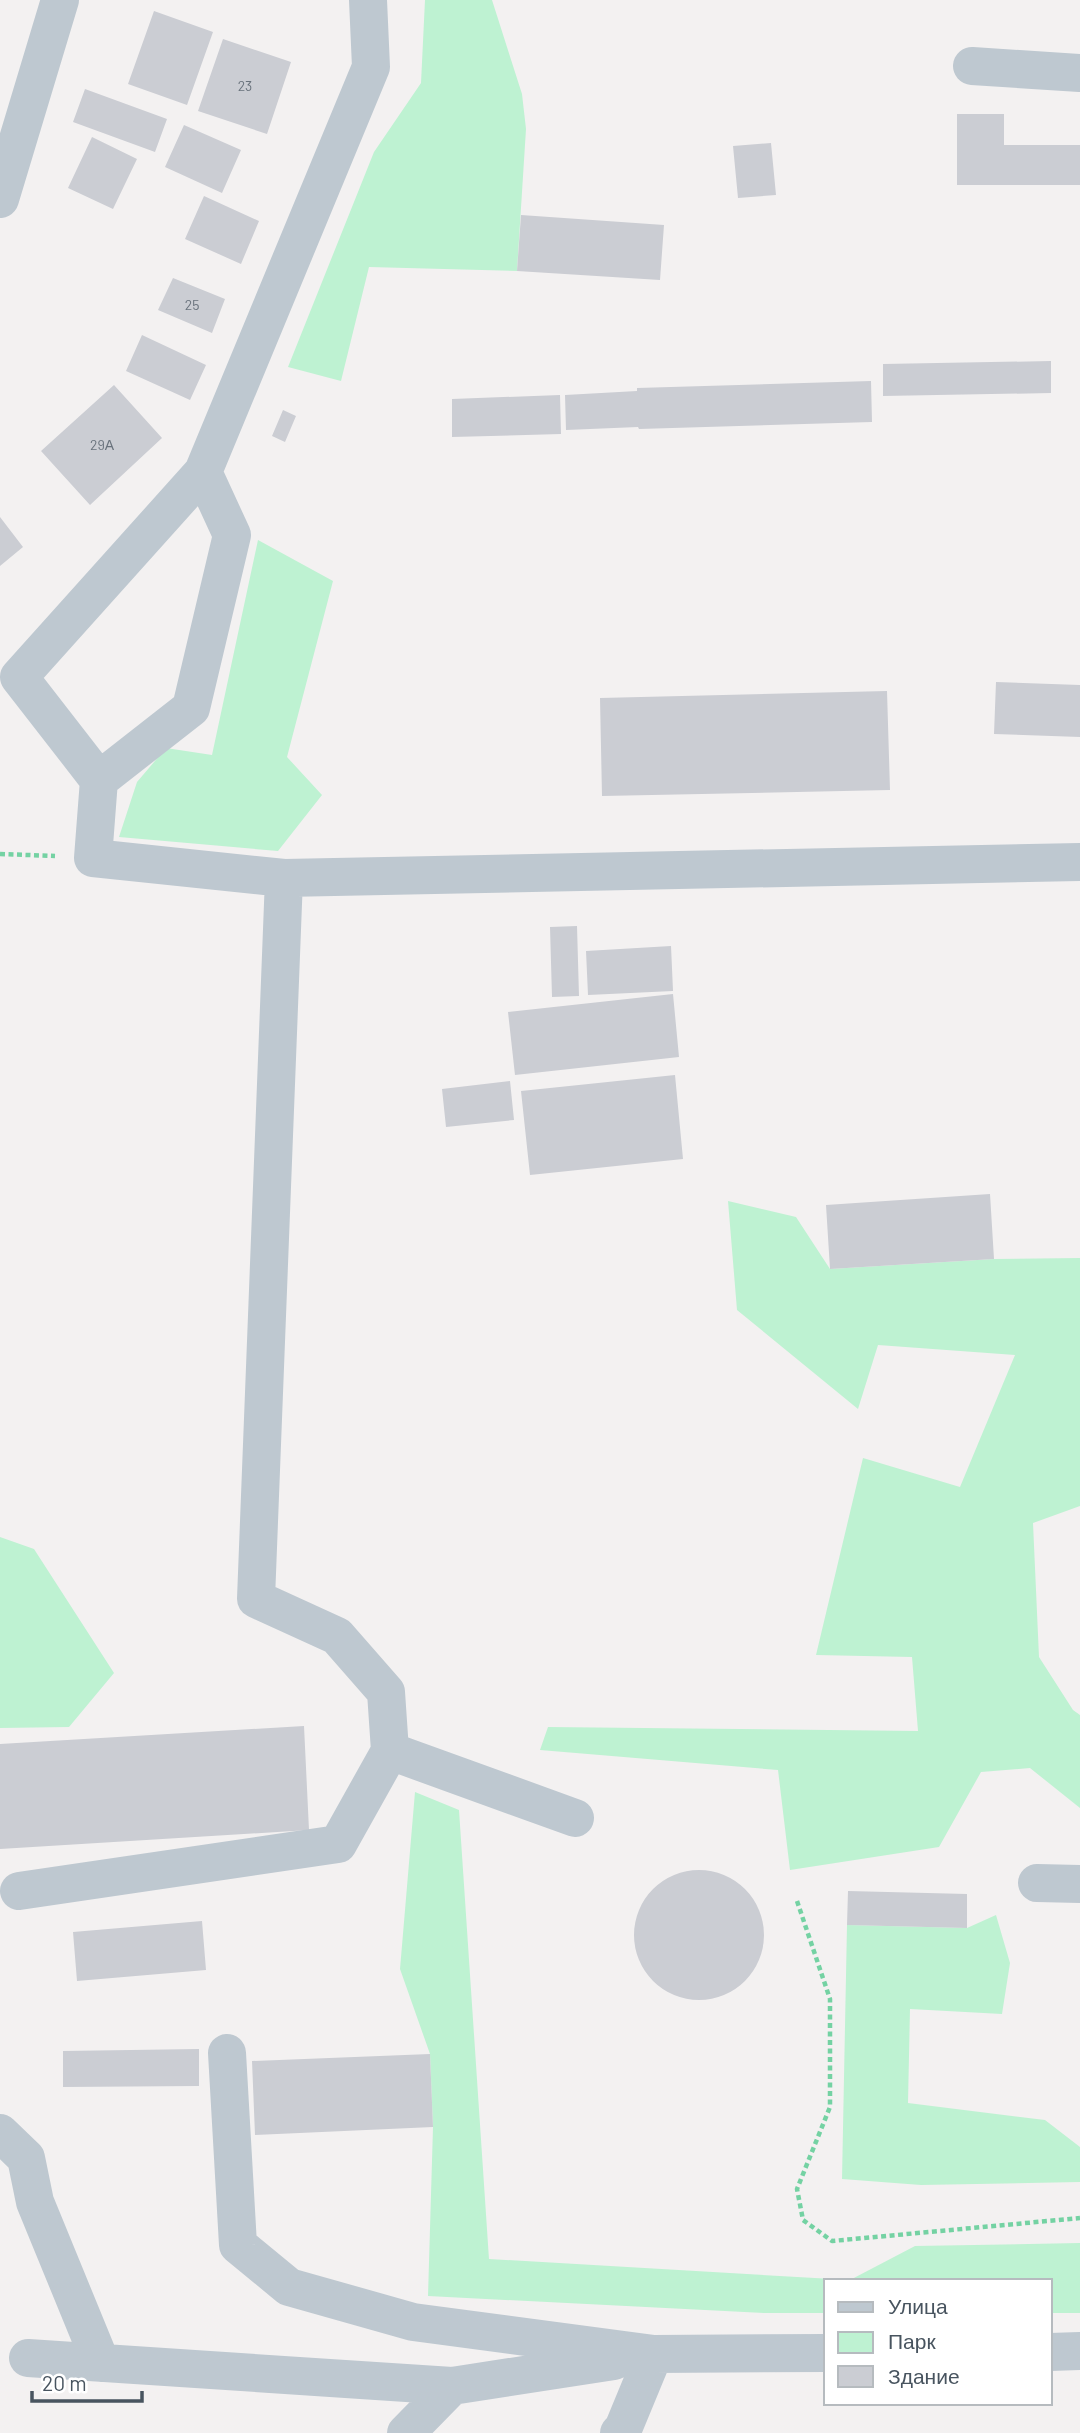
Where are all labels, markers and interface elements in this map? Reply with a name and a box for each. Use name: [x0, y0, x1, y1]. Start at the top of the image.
house number: 23: [238, 77, 252, 94]
house number: 25: [185, 296, 199, 313]
house number: 29А: [90, 436, 115, 453]
legend: [824, 2279, 1052, 2405]
text: Улица: [888, 2293, 948, 2318]
text: Парк: [888, 2328, 936, 2353]
scale bar: [32, 2360, 142, 2404]
text: Здание: [888, 2363, 960, 2388]
text: 20 m: [42, 2370, 87, 2395]

